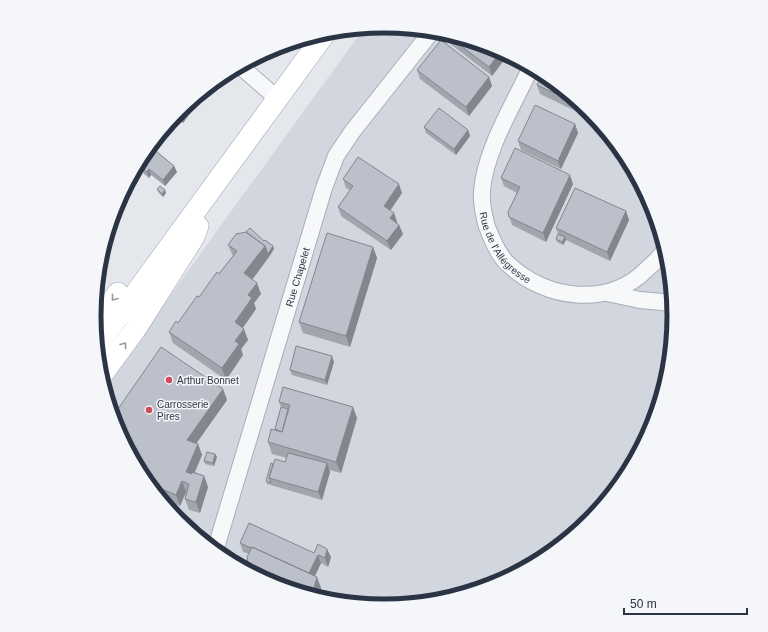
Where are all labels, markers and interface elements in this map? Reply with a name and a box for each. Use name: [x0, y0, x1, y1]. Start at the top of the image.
street label: Rue de l'Allégresse: [478, 211, 533, 286]
street label: Rue Chapelet: [284, 246, 312, 308]
one-way arrow: [112, 294, 119, 301]
one-way arrow: [119, 342, 127, 349]
marker: Arthur Bonnet: [164, 375, 174, 385]
place label: Arthur Bonnet: [177, 375, 239, 386]
place label: Carrosserie Pires: [157, 399, 209, 422]
marker: Carrosserie Pires: [144, 405, 154, 415]
scale bar: [624, 590, 747, 616]
text: 50 m: [630, 597, 657, 611]

